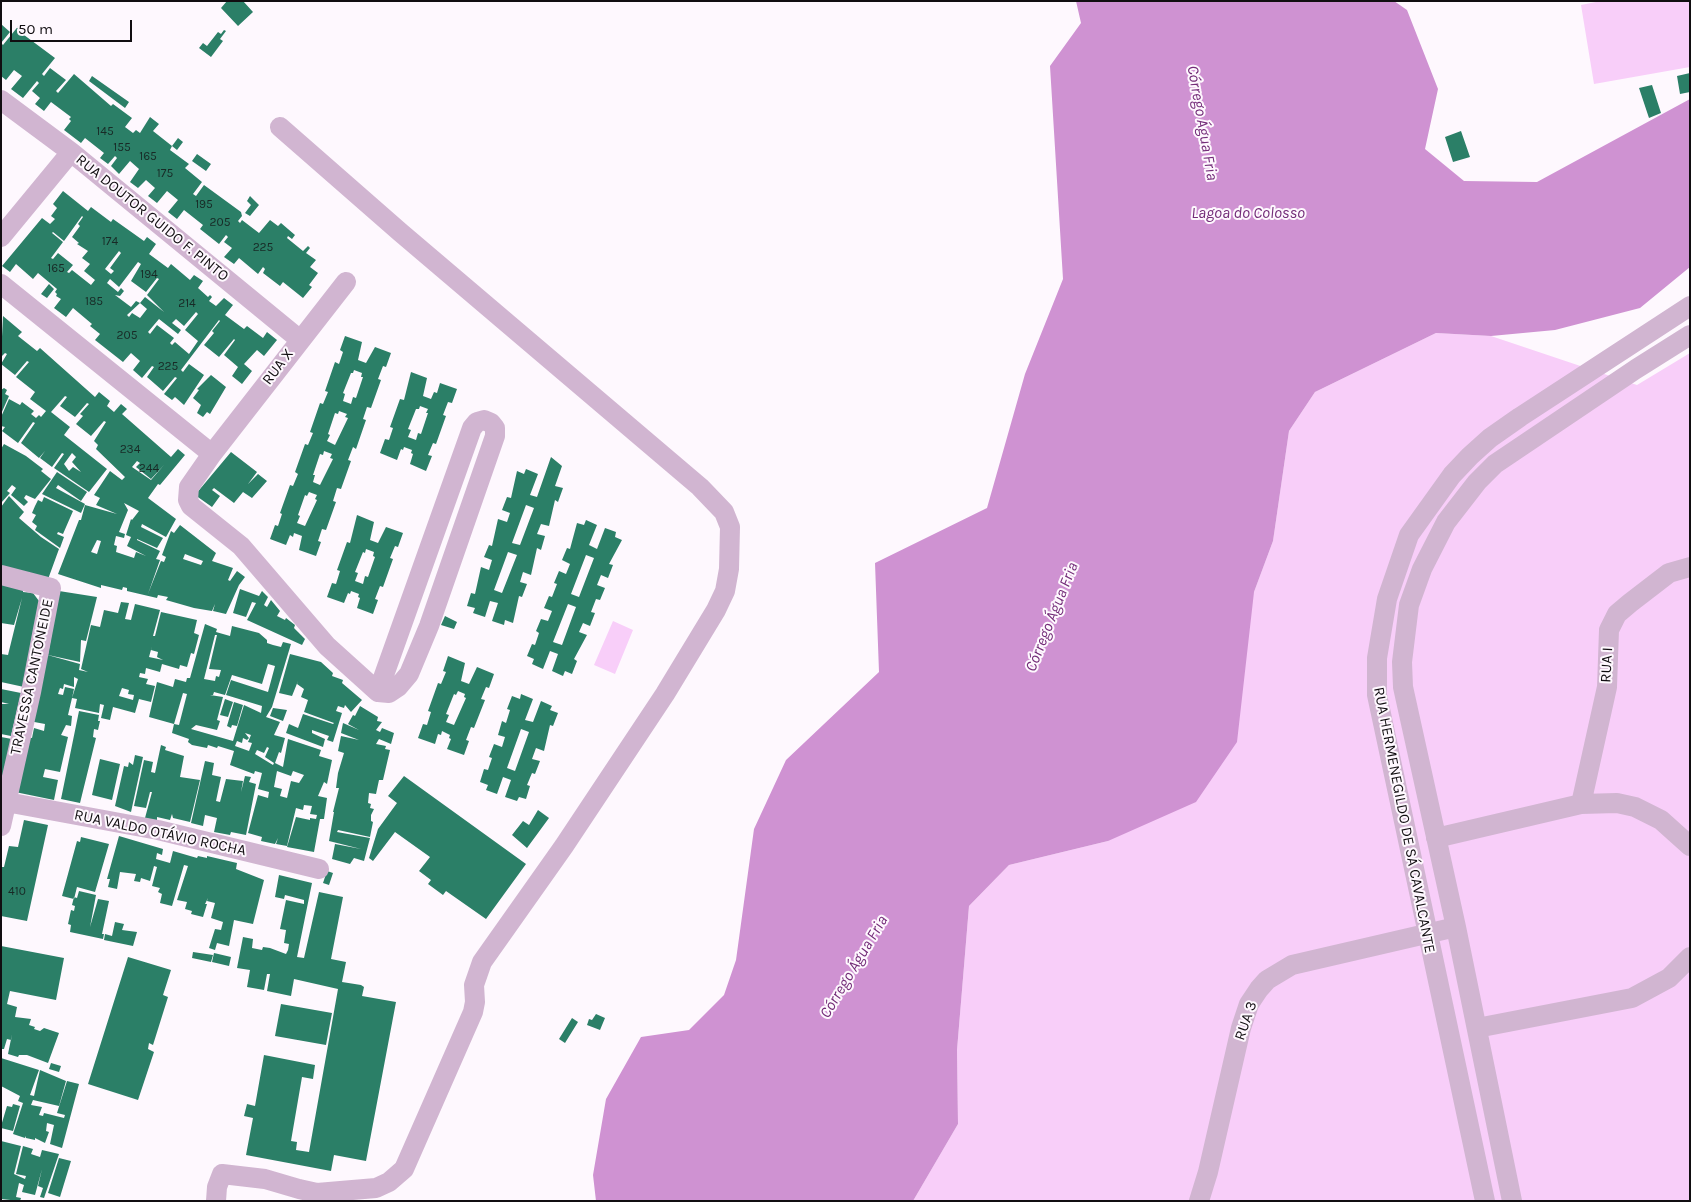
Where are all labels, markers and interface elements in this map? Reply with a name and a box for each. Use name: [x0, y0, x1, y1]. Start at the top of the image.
scale bar: [12, 10, 135, 42]
text: 50 m: [18, 20, 53, 38]
water label: Córrego Água Fria: [1182, 64, 1222, 182]
house number: 145: [96, 125, 114, 139]
house number: 155: [113, 141, 131, 155]
house number: 165: [139, 150, 157, 164]
street label: RUA DOUTOR GUIDO F. PINTO: [72, 151, 232, 285]
house number: 175: [157, 167, 173, 181]
house number: 195: [195, 198, 213, 212]
water label: Lagoa do Colosso: [1191, 203, 1305, 223]
house number: 205: [210, 216, 230, 230]
house number: 174: [102, 235, 118, 249]
house number: 225: [253, 241, 273, 255]
house number: 165: [47, 262, 65, 276]
house number: 194: [140, 268, 158, 282]
house number: 185: [85, 295, 103, 309]
house number: 214: [178, 297, 196, 311]
house number: 205: [117, 329, 137, 343]
street label: RUA X: [259, 345, 297, 389]
house number: 225: [158, 360, 178, 374]
house number: 234: [120, 443, 140, 457]
house number: 244: [139, 462, 159, 476]
water label: Córrego Água Fria: [1021, 559, 1083, 675]
street label: TRAVESSA CANTONEIDE: [7, 598, 57, 756]
street label: RUA I: [1597, 647, 1617, 683]
street label: RUA HERMENEGILDO DE SÁ CAVALCANTE: [1369, 685, 1439, 955]
street label: RUA VALDO OTÁVIO ROCHA: [72, 806, 248, 860]
house number: 410: [8, 885, 26, 899]
water label: Córrego Água Fria: [816, 912, 892, 1022]
street label: RUA 3: [1231, 999, 1261, 1043]

